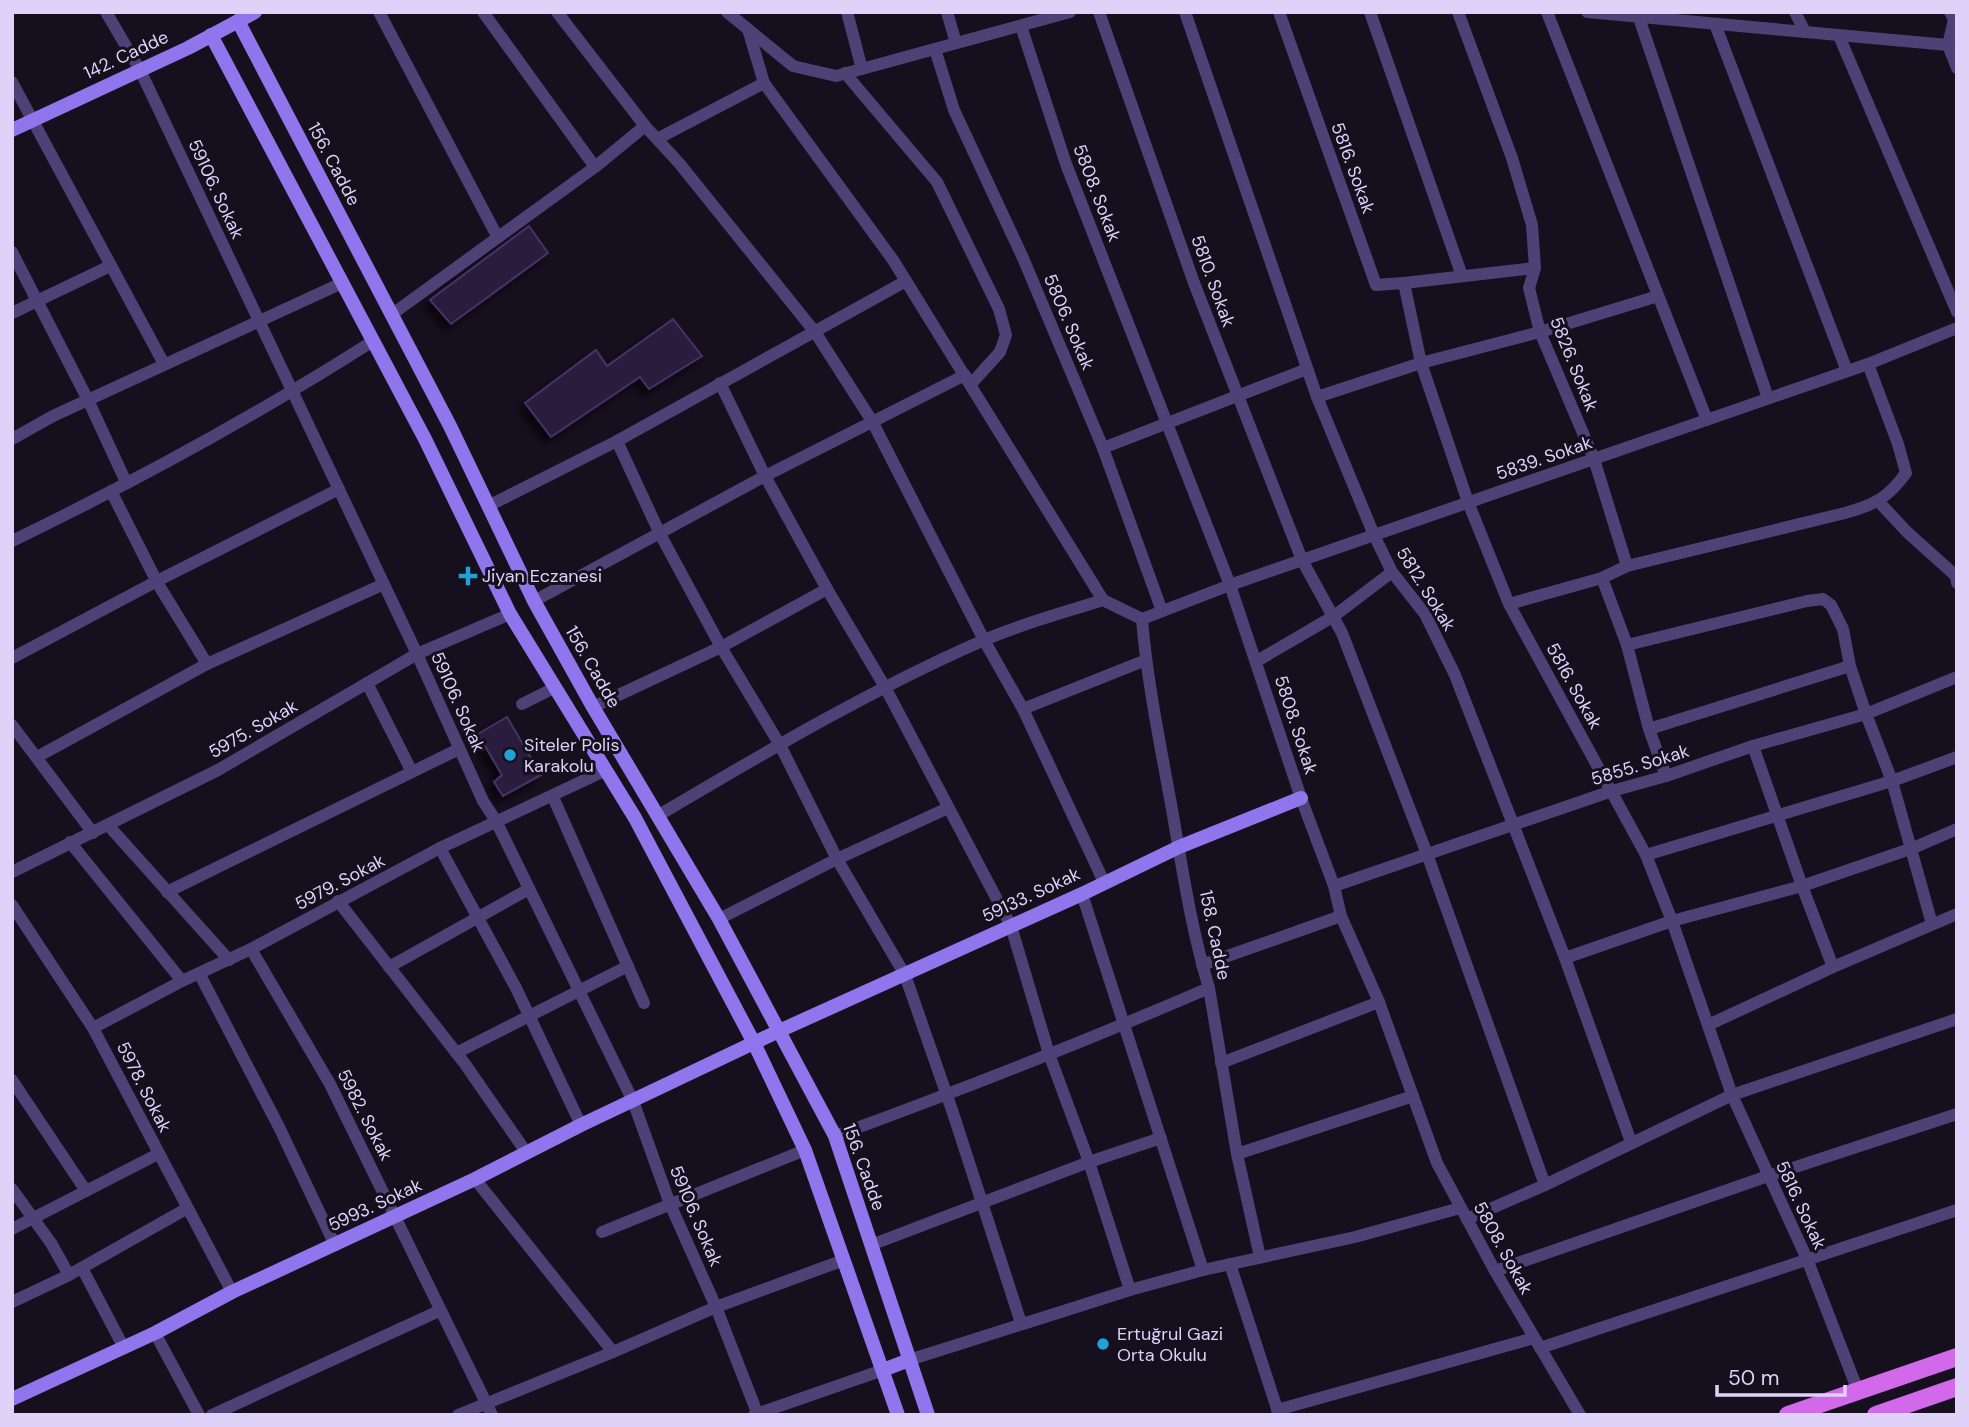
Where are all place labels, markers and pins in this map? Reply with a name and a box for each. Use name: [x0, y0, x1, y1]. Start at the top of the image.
place label: Jiyan Eczanesi: [482, 564, 602, 588]
marker: Jiyan Eczanesi: [460, 568, 476, 584]
place label: Siteler Polis Karakolu: [524, 733, 619, 778]
marker: Siteler Polis Karakolu: [502, 747, 518, 763]
place label: Ertuğrul Gazi Orta Okulu: [1117, 1322, 1223, 1367]
marker: Ertuğrul Gazi Orta Okulu: [1095, 1336, 1111, 1352]

